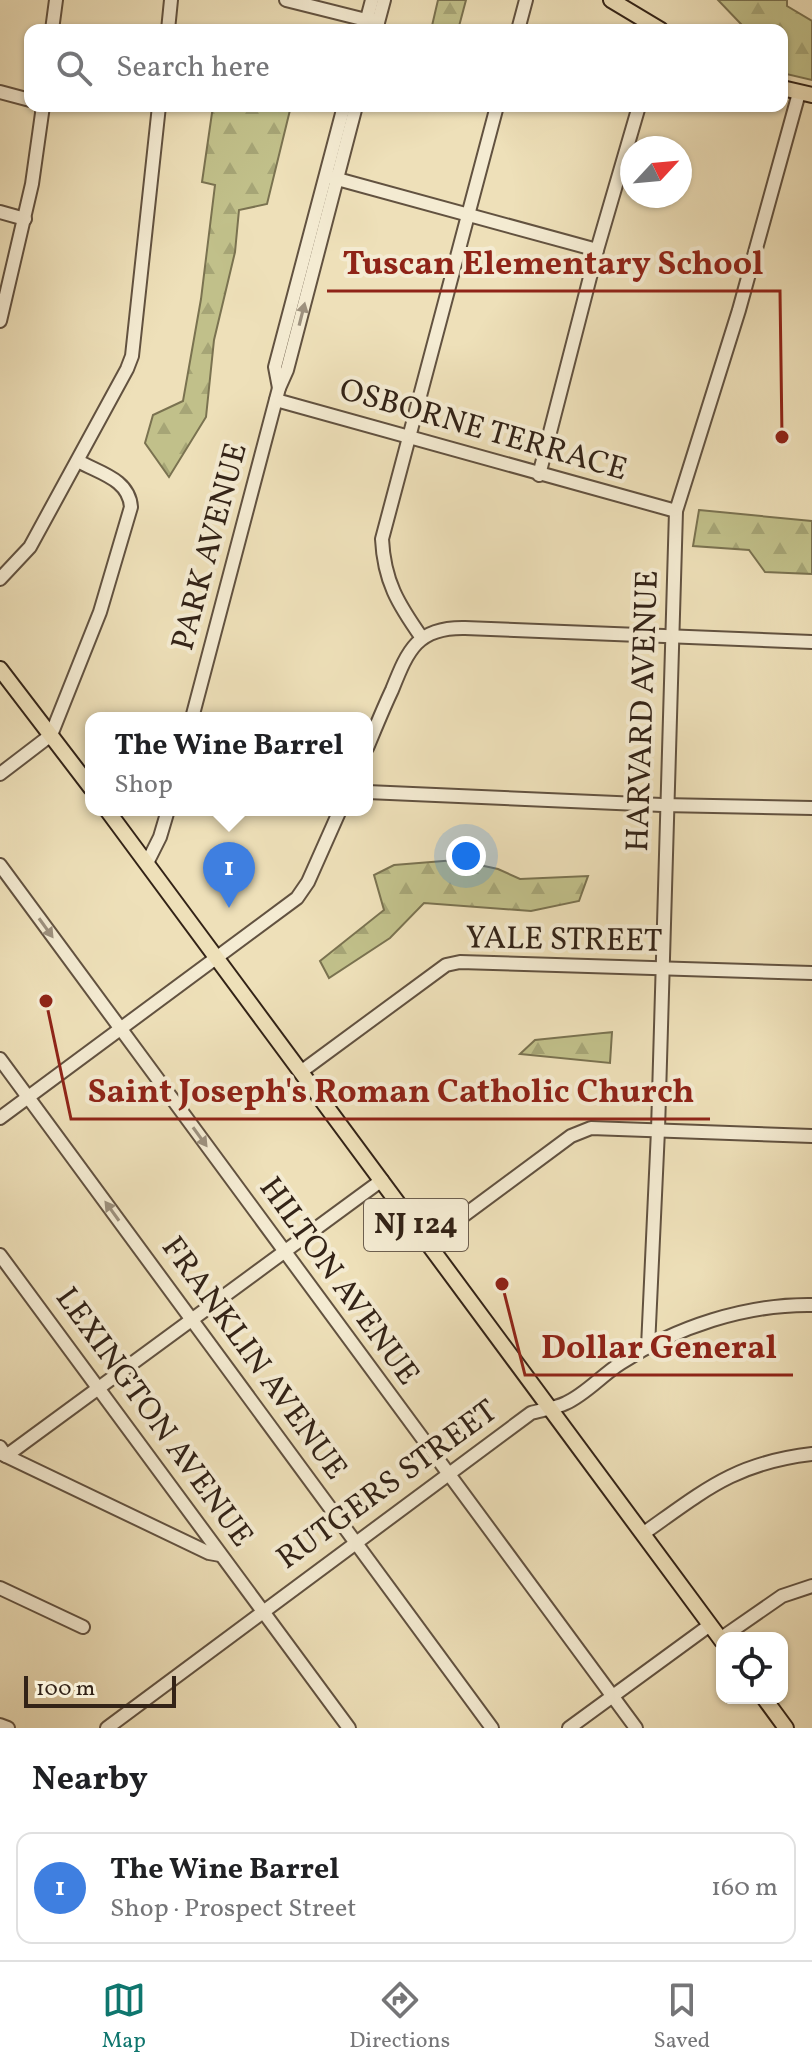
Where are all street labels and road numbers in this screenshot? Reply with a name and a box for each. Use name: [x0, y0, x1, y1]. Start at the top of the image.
street label: OSBORNE TERRACE: [334, 369, 632, 493]
street label: PARK AVENUE: [162, 438, 260, 656]
street label: HARVARD AVENUE: [617, 570, 671, 852]
street label: YALE STREET: [465, 917, 663, 965]
street label: HILTON AVENUE: [247, 1169, 429, 1395]
road number: NJ 124: [364, 1199, 468, 1251]
street label: FRANKLIN AVENUE: [150, 1228, 356, 1490]
street label: LEXINGTON AVENUE: [44, 1279, 262, 1557]
street label: RUTGERS STREET: [269, 1391, 507, 1581]

